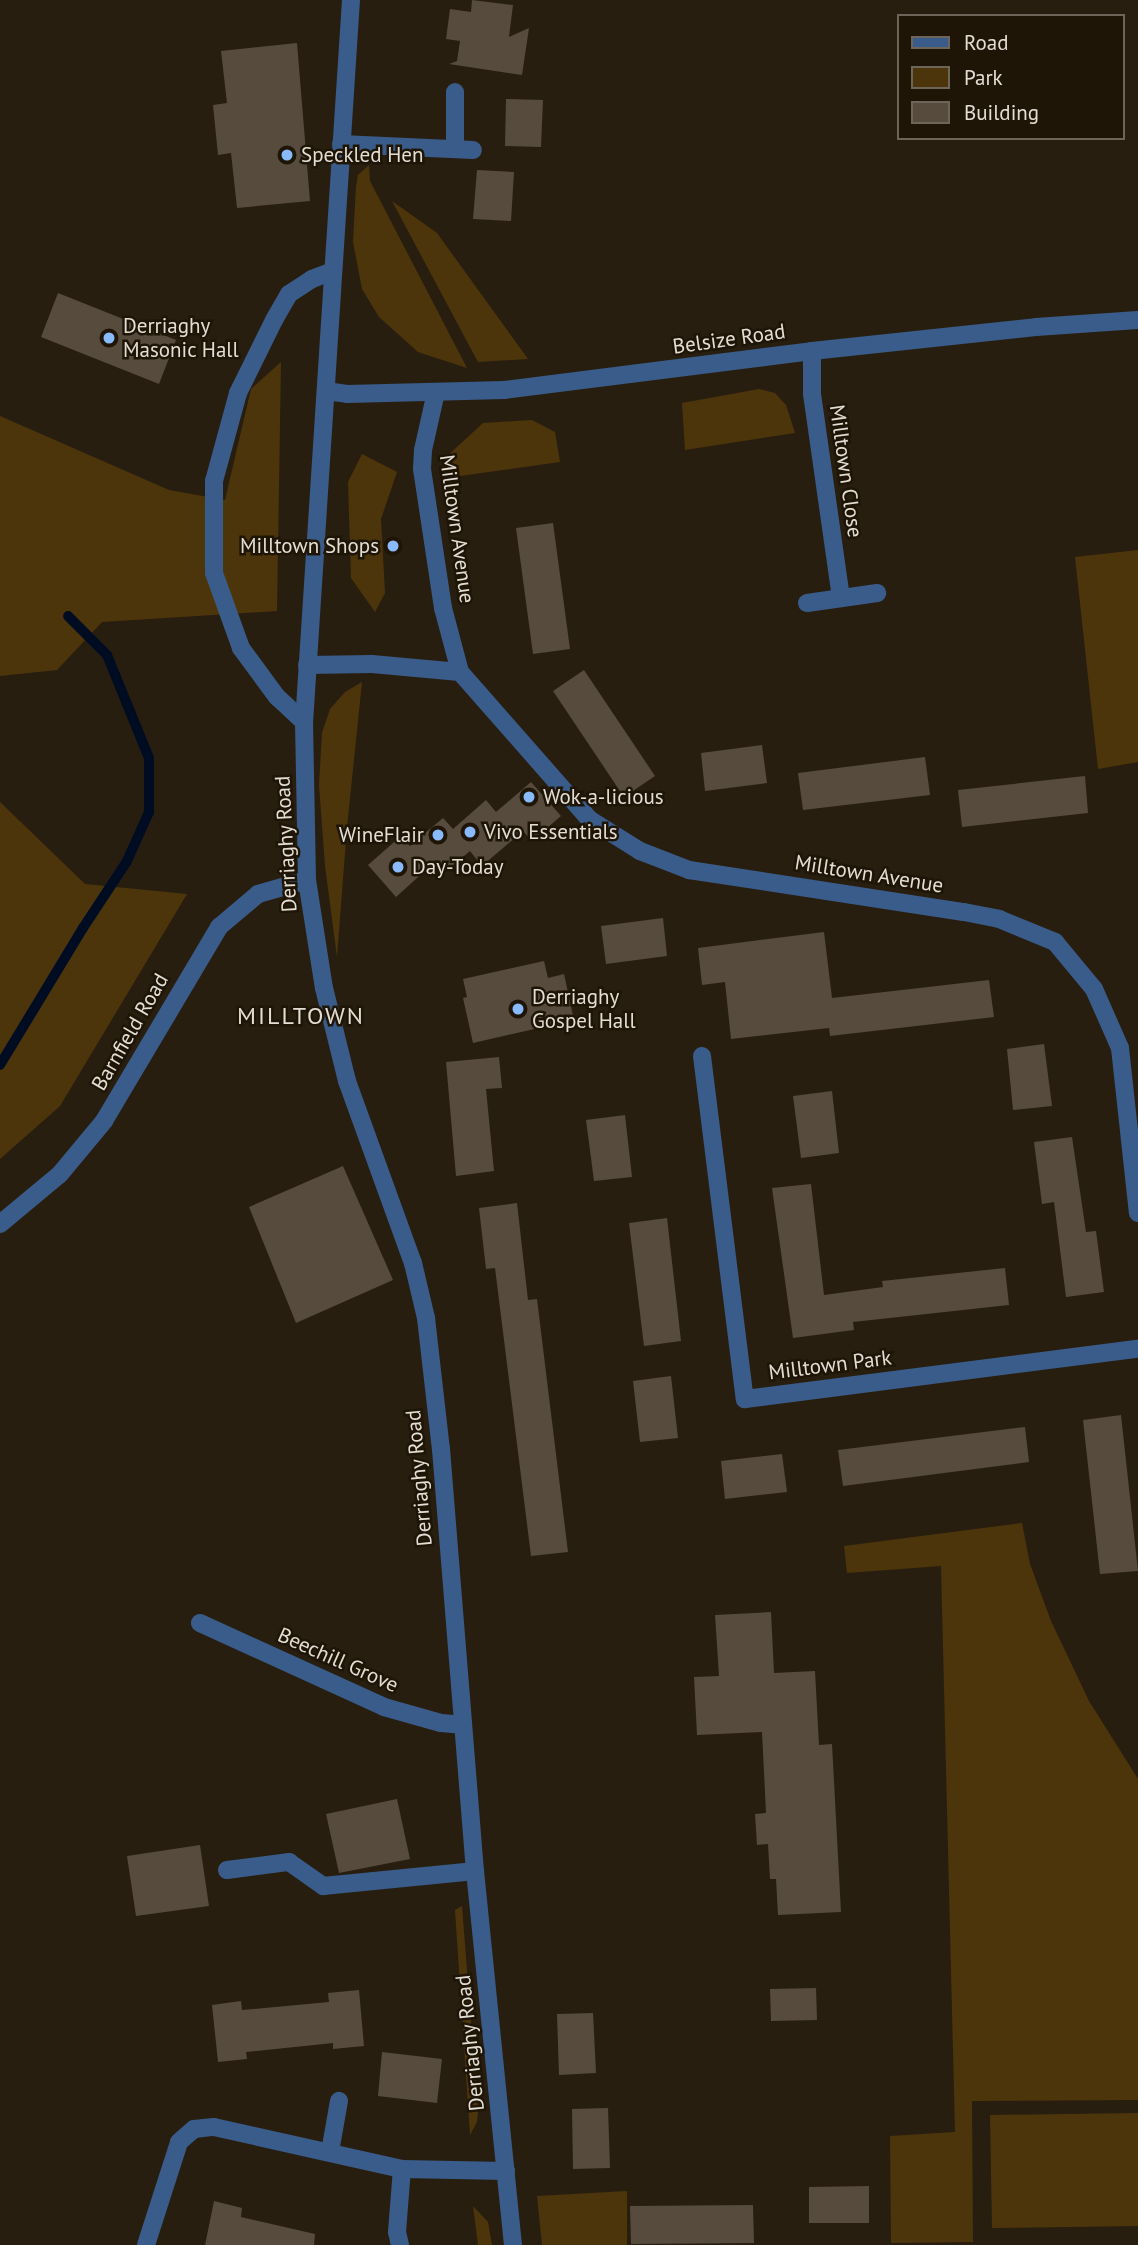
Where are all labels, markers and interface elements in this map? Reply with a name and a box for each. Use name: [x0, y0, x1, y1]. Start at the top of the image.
legend: [897, 14, 1124, 140]
text: Road: [964, 29, 1008, 56]
text: Park: [964, 64, 1003, 91]
text: Building: [964, 99, 1039, 126]
place label: Speckled Hen: [301, 142, 423, 168]
marker: Speckled Hen: [279, 147, 295, 163]
place label: Derriaghy Masonic Hall: [123, 313, 239, 363]
street label: Belsize Road: [671, 319, 787, 359]
marker: Derriaghy Masonic Hall: [101, 330, 117, 346]
street label: Milltown Close: [824, 403, 868, 539]
street label: Milltown Avenue: [434, 453, 480, 605]
place label: Milltown Shops: [240, 533, 379, 559]
marker: Milltown Shops: [385, 538, 401, 554]
street label: Derriaghy Road: [270, 775, 302, 913]
place label: Wok-a-licious: [543, 784, 664, 810]
marker: Wok-a-licious: [521, 789, 537, 805]
place label: Vivo Essentials: [484, 819, 618, 845]
place label: WineFlair: [339, 822, 424, 848]
marker: Vivo Essentials: [462, 824, 478, 840]
marker: WineFlair: [430, 827, 446, 843]
street label: Milltown Avenue: [793, 850, 945, 898]
place label: Day-Today: [412, 854, 503, 880]
marker: Day-Today: [390, 859, 406, 875]
street label: Barnfield Road: [86, 969, 174, 1095]
place label: Derriaghy Gospel Hall: [532, 984, 636, 1034]
marker: Derriaghy Gospel Hall: [510, 1001, 526, 1017]
district label: MILLTOWN: [238, 1002, 364, 1030]
street label: Milltown Park: [767, 1345, 893, 1385]
street label: Derriaghy Road: [400, 1408, 438, 1548]
street label: Beechill Grove: [274, 1622, 402, 1698]
street label: Derriaghy Road: [450, 1973, 490, 2113]

